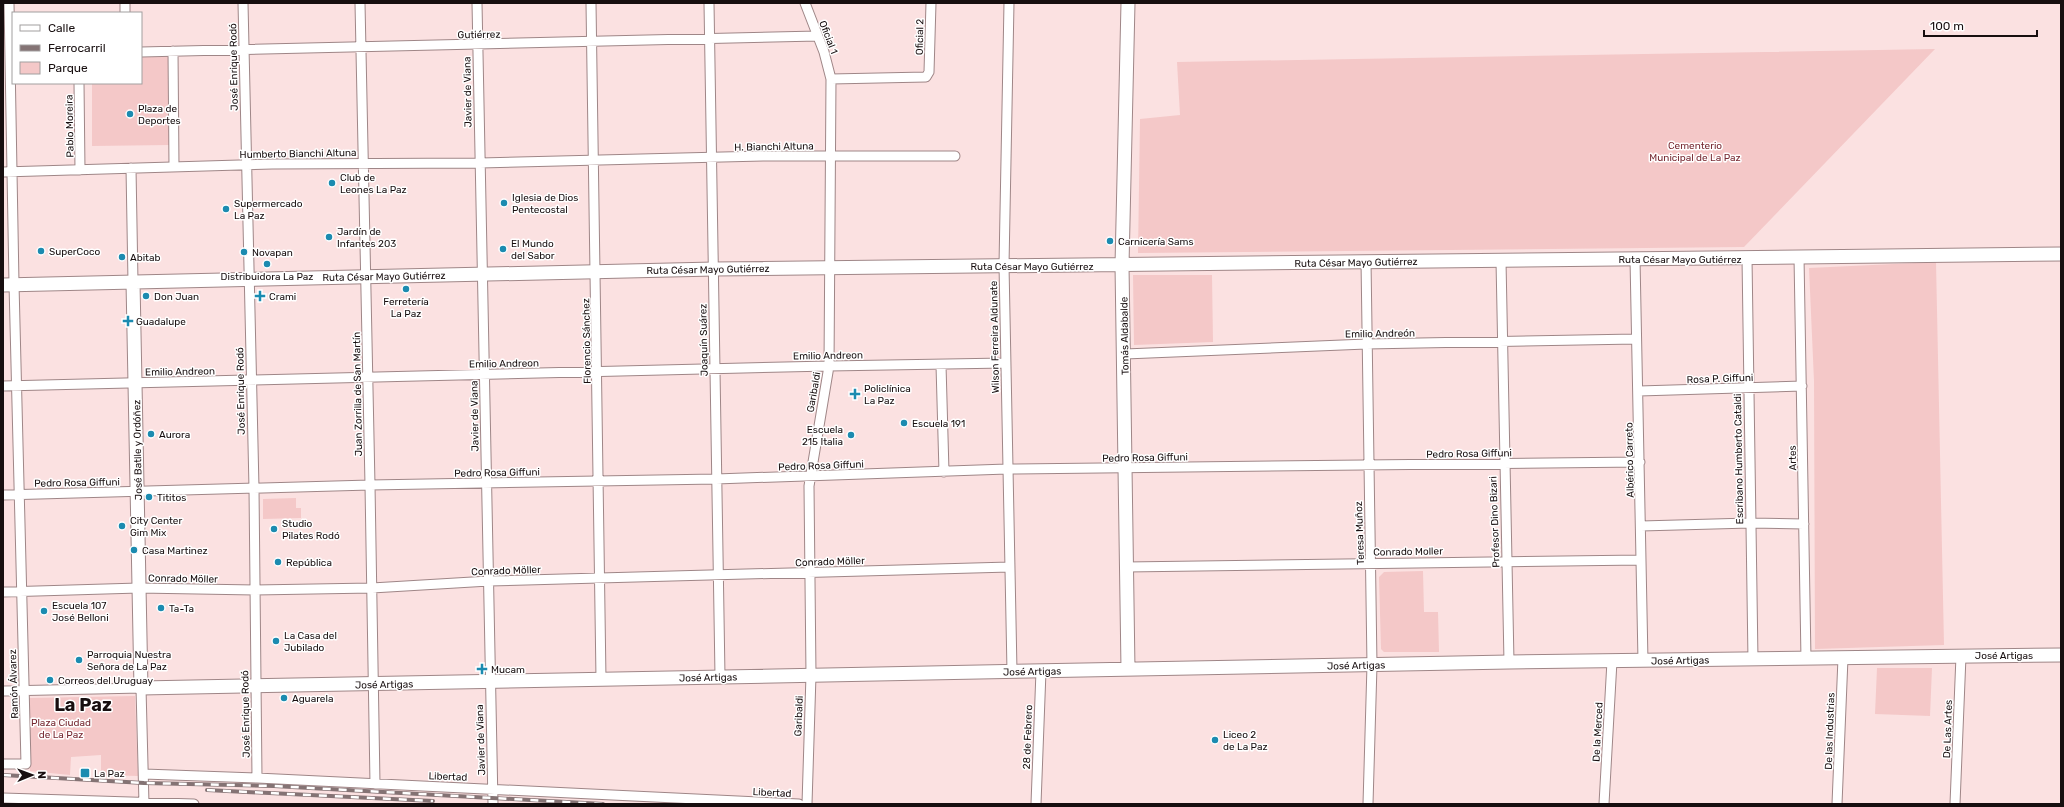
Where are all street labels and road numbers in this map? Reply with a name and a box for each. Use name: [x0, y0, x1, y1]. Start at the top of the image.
street label: Oficial 1: [816, 19, 840, 56]
street label: Oficial 2: [914, 19, 926, 55]
street label: José Enrique Rodó: [227, 23, 241, 111]
street label: Gutiérrez: [457, 29, 501, 41]
street label: Javier de Viana: [461, 56, 475, 128]
street label: Pablo Moreira: [63, 94, 77, 158]
street label: H. Bianchi Altuna: [734, 140, 814, 154]
street label: Humberto Bianchi Altuna: [239, 147, 357, 161]
street label: Ruta César Mayo Gutiérrez: [1618, 254, 1742, 266]
street label: Ruta César Mayo Gutiérrez: [1294, 256, 1418, 270]
street label: Ruta César Mayo Gutiérrez: [970, 261, 1094, 273]
street label: Ruta César Mayo Gutiérrez: [646, 263, 770, 277]
street label: Ruta César Mayo Gutiérrez: [322, 270, 446, 284]
street label: Wilson Ferreira Aldunate: [988, 280, 1002, 393]
street label: Tomás Aldabalde: [1118, 296, 1132, 375]
street label: Florencio Sánchez: [580, 298, 594, 384]
street label: Joaquín Suárez: [697, 304, 711, 376]
street label: Emilio Andreón: [1345, 327, 1415, 341]
street label: Juan Zorrilla de San Martín: [351, 332, 365, 456]
street label: José Enrique Rodó: [234, 347, 248, 435]
street label: Emilio Andreon: [793, 349, 863, 363]
street label: Emilio Andreon: [469, 357, 539, 371]
street label: Emilio Andreon: [145, 365, 215, 379]
street label: Garibaldi: [805, 371, 823, 413]
street label: Rosa P. Giffuni: [1687, 372, 1754, 386]
street label: Javier de Viana: [468, 380, 482, 452]
street label: Escribano Humberto Cataldi: [1732, 394, 1746, 524]
street label: José Batlle y Ordóñez: [131, 400, 145, 500]
street label: Albérico Carreto: [1623, 422, 1637, 498]
street label: Artes: [1787, 445, 1799, 471]
street label: Pedro Rosa Giffuni: [1426, 447, 1512, 461]
street label: Pedro Rosa Giffuni: [1102, 451, 1188, 465]
street label: Pedro Rosa Giffuni: [778, 459, 864, 473]
street label: Pedro Rosa Giffuni: [454, 466, 540, 480]
street label: Pedro Rosa Giffuni: [34, 476, 120, 490]
street label: Profesor Dino Bizari: [1487, 476, 1503, 568]
street label: Teresa Muñoz: [1353, 501, 1367, 565]
street label: Conrado Moller: [1373, 545, 1443, 559]
street label: Conrado Möller: [795, 555, 865, 569]
street label: Conrado Möller: [471, 564, 541, 578]
street label: Conrado Möller: [148, 572, 218, 586]
street label: Ramón Álvarez: [7, 649, 21, 719]
street label: José Artigas: [1975, 650, 2033, 662]
street label: José Artigas: [1651, 654, 1709, 668]
street label: José Artigas: [1327, 659, 1385, 673]
street label: José Artigas: [1003, 665, 1061, 679]
street label: José Enrique Rodó: [239, 670, 253, 758]
street label: José Artigas: [679, 671, 737, 685]
street label: José Artigas: [355, 678, 413, 692]
street label: De las Industrias: [1823, 692, 1837, 770]
street label: Garibaldi: [792, 695, 806, 737]
street label: De Las Artes: [1941, 700, 1955, 758]
street label: De la Merced: [1590, 702, 1606, 762]
street label: Javier de Viana: [474, 704, 488, 776]
street label: 28 de Febrero: [1021, 704, 1035, 770]
street label: Libertad: [428, 770, 468, 784]
street label: Libertad: [752, 786, 792, 800]

